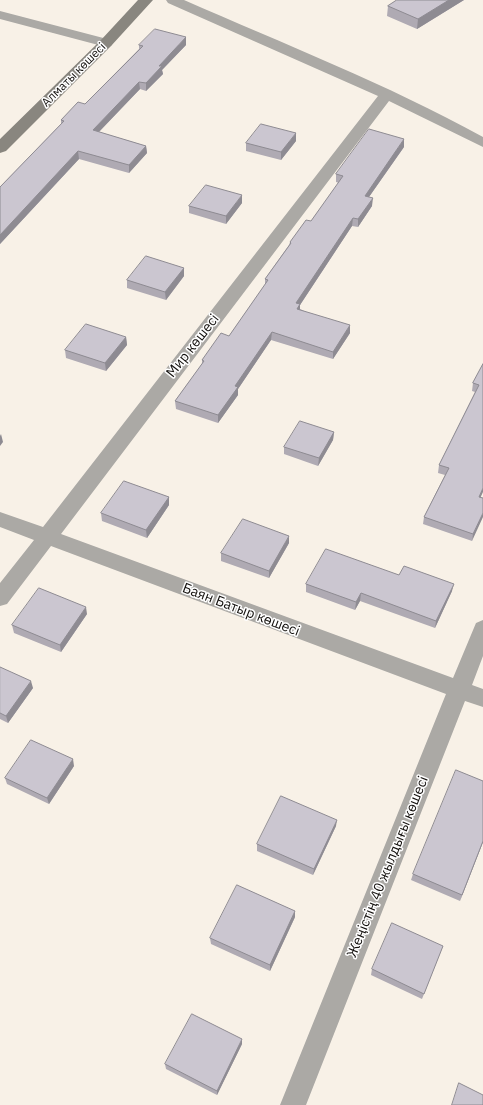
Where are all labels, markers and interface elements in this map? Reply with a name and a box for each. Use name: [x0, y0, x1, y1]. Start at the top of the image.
street label: Алматы көшесі: [39, 40, 109, 110]
street label: Мир көшесі: [163, 311, 223, 381]
street label: Баян Батыр көшесі: [180, 580, 302, 640]
street label: Жеңістің 40 жылдығы көшесі: [344, 774, 432, 960]

